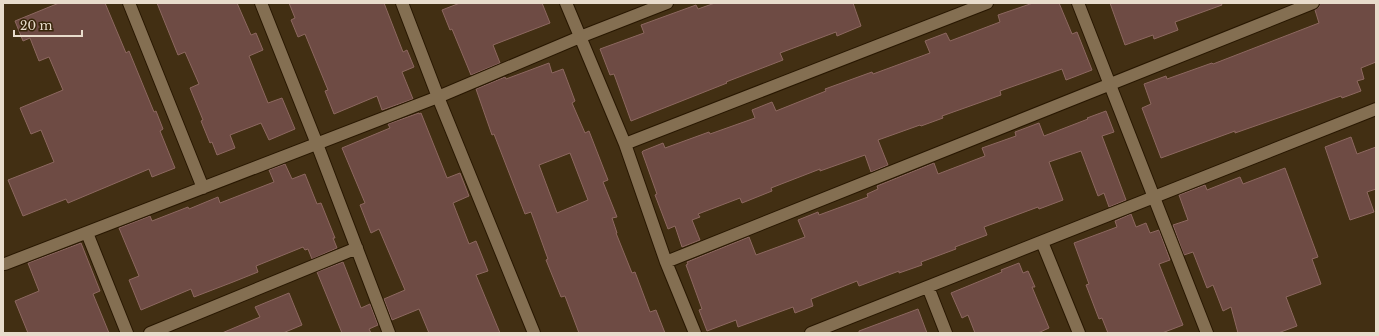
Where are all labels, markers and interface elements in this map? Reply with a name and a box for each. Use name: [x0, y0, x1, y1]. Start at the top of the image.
scale bar: [14, 12, 82, 38]
text: 20 m: [20, 18, 52, 33]

